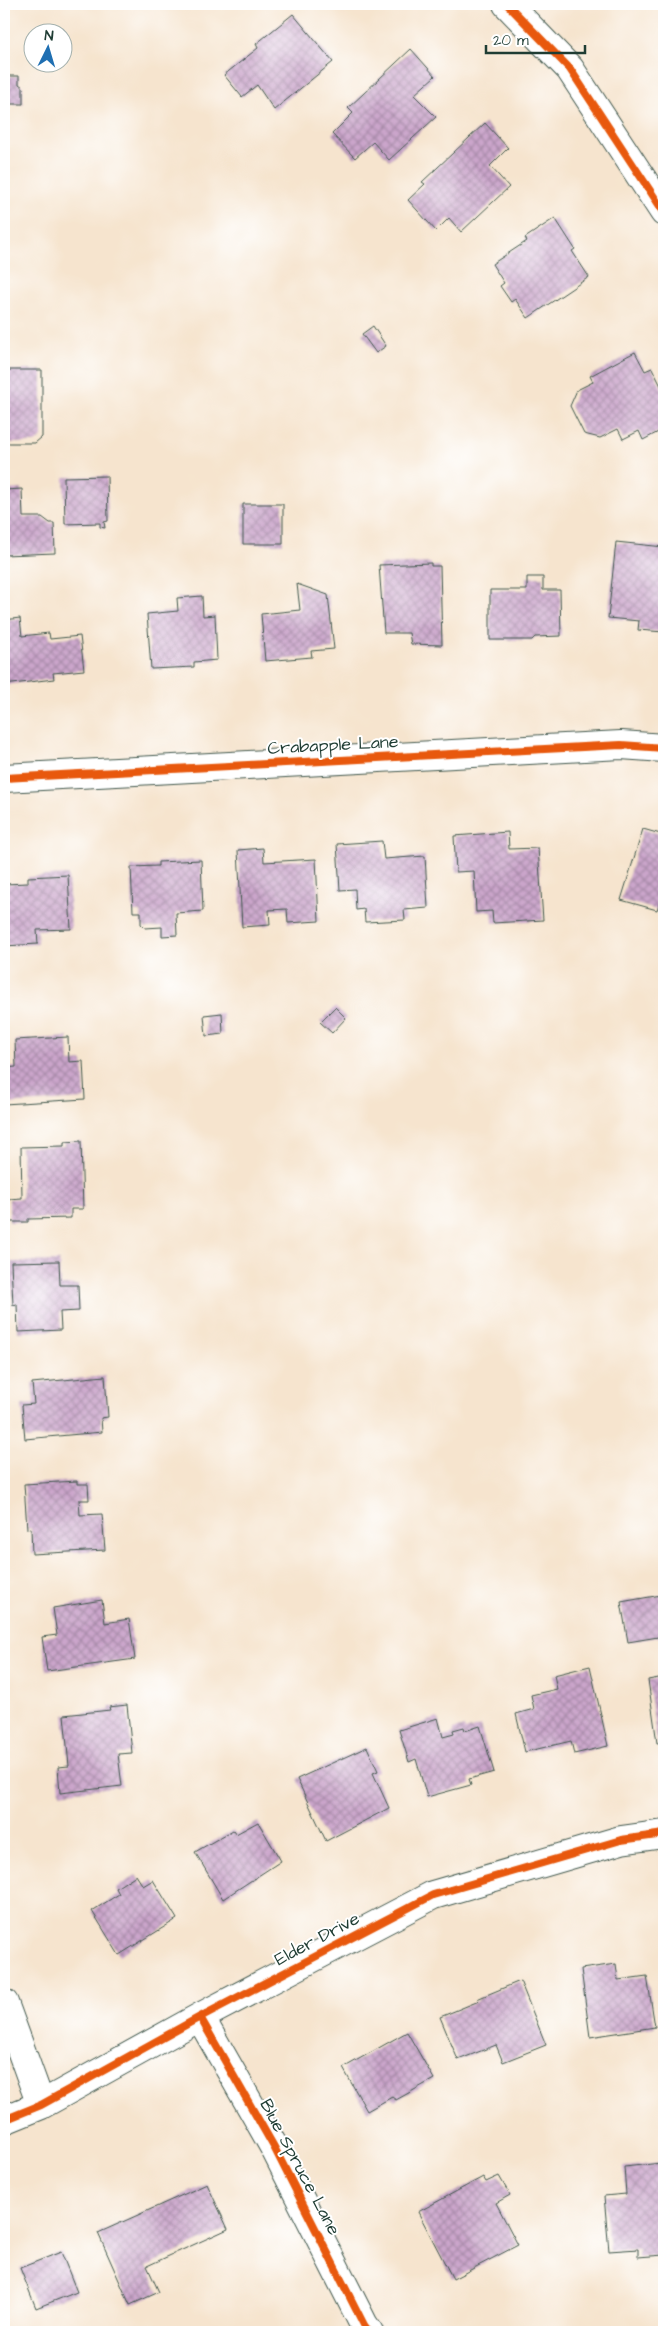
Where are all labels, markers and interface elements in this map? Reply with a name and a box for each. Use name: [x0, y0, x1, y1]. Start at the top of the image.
north arrow: [22, 22, 72, 72]
scale bar: [486, 22, 584, 54]
text: N: [44, 26, 55, 46]
text: 20 m: [493, 30, 529, 51]
street label: Crabapple Lane: [267, 729, 399, 761]
street label: Elder Drive: [270, 1906, 364, 1972]
street label: Blue Spruce Lane: [253, 2094, 347, 2240]

